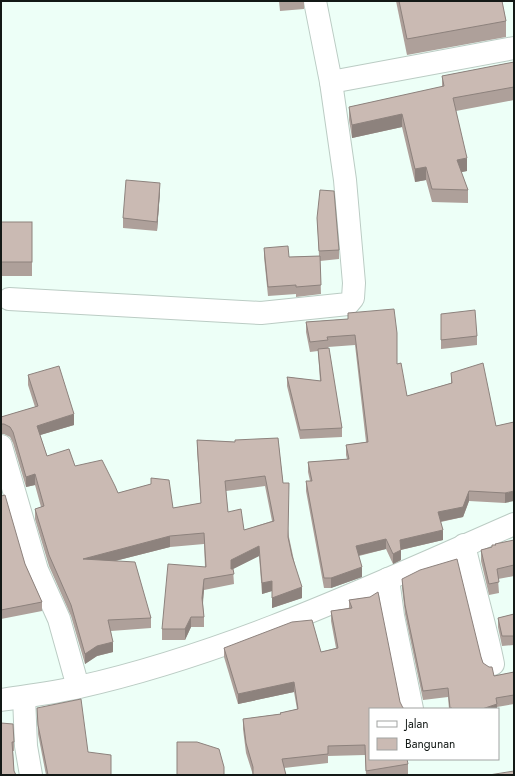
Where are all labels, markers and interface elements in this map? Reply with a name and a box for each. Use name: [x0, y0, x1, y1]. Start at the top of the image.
legend: [369, 708, 499, 760]
text: Jalan: [403, 715, 428, 733]
text: Bangunan: [405, 735, 455, 753]

